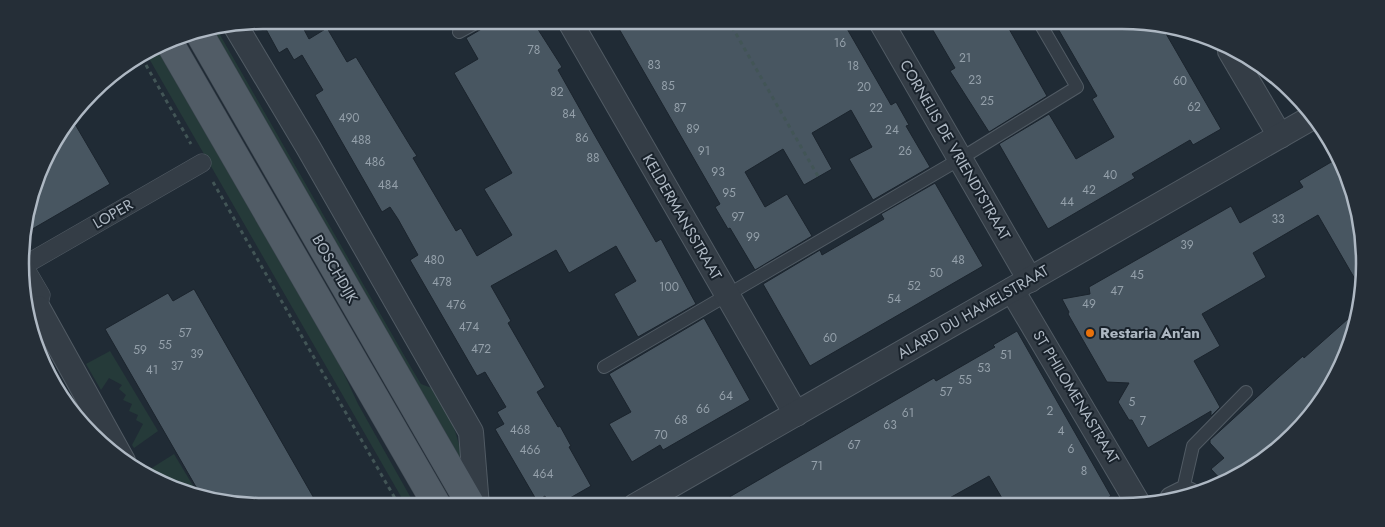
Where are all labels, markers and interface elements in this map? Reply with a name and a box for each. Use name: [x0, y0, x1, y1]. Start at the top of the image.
house number: 16: [834, 34, 846, 52]
house number: 78: [528, 41, 540, 59]
house number: 21: [959, 49, 971, 67]
house number: 83: [647, 56, 661, 74]
street label: CORNELIS DE VRIENDTSTRAAT: [894, 56, 1016, 244]
house number: 18: [847, 57, 859, 75]
house number: 23: [968, 71, 982, 89]
house number: 60: [1173, 72, 1187, 90]
house number: 85: [661, 77, 675, 95]
house number: 20: [857, 78, 871, 96]
house number: 82: [550, 83, 564, 101]
house number: 25: [980, 92, 994, 110]
house number: 62: [1187, 98, 1201, 116]
house number: 87: [674, 99, 687, 117]
house number: 22: [869, 99, 883, 117]
house number: 84: [562, 105, 576, 123]
house number: 490: [338, 109, 360, 127]
house number: 89: [686, 120, 700, 138]
house number: 24: [885, 121, 899, 139]
house number: 86: [575, 129, 589, 147]
house number: 488: [351, 131, 371, 149]
house number: 91: [698, 142, 710, 160]
house number: 26: [898, 142, 912, 160]
house number: 88: [586, 149, 600, 167]
street label: KELDERMANSSTRAAT: [637, 150, 727, 284]
house number: 486: [365, 153, 385, 171]
house number: 93: [711, 163, 725, 181]
house number: 40: [1103, 166, 1117, 184]
house number: 484: [378, 176, 398, 194]
house number: 42: [1082, 181, 1096, 199]
house number: 95: [722, 184, 736, 202]
street label: LOPER: [89, 193, 138, 234]
house number: 44: [1060, 193, 1074, 211]
house number: 97: [732, 208, 745, 226]
house number: 33: [1271, 210, 1285, 228]
house number: 99: [746, 228, 760, 246]
street label: BOSCHDIJK: [307, 231, 364, 308]
house number: 39: [1180, 236, 1194, 254]
house number: 480: [424, 251, 444, 269]
house number: 48: [951, 251, 965, 269]
street label: ALARD DU HAMELSTRAAT: [893, 260, 1053, 364]
house number: 50: [929, 264, 943, 282]
house number: 45: [1130, 266, 1144, 284]
house number: 478: [432, 273, 452, 291]
house number: 52: [907, 277, 921, 295]
house number: 100: [659, 278, 679, 296]
house number: 47: [1110, 282, 1124, 300]
house number: 54: [887, 290, 901, 308]
house number: 49: [1082, 295, 1096, 313]
house number: 476: [446, 296, 466, 314]
house number: 474: [459, 318, 479, 336]
place label: Restaria An'an: [1100, 322, 1200, 344]
house number: 57: [178, 324, 192, 342]
street label: ST PHILOMENASTRAAT: [1027, 326, 1125, 468]
marker: Restaria An'an: [1084, 327, 1096, 339]
house number: 60: [823, 329, 837, 347]
house number: 55: [158, 336, 172, 354]
house number: 472: [471, 340, 491, 358]
house number: 59: [133, 341, 147, 359]
house number: 39: [190, 345, 204, 363]
house number: 51: [1000, 346, 1012, 364]
house number: 37: [171, 357, 184, 375]
house number: 53: [977, 359, 991, 377]
house number: 41: [146, 361, 158, 379]
house number: 55: [958, 371, 972, 389]
house number: 57: [939, 383, 953, 401]
house number: 64: [719, 387, 733, 405]
house number: 5: [1129, 393, 1136, 411]
house number: 66: [696, 400, 710, 418]
house number: 2: [1047, 402, 1054, 420]
house number: 61: [902, 404, 914, 422]
house number: 68: [674, 411, 688, 429]
house number: 7: [1140, 412, 1147, 430]
house number: 63: [883, 416, 897, 434]
house number: 468: [510, 421, 530, 439]
house number: 4: [1058, 422, 1065, 440]
house number: 70: [654, 426, 668, 444]
house number: 67: [847, 436, 861, 454]
house number: 6: [1068, 440, 1075, 458]
house number: 466: [520, 441, 540, 459]
house number: 71: [811, 457, 823, 475]
house number: 8: [1081, 462, 1087, 480]
house number: 464: [533, 465, 553, 483]

